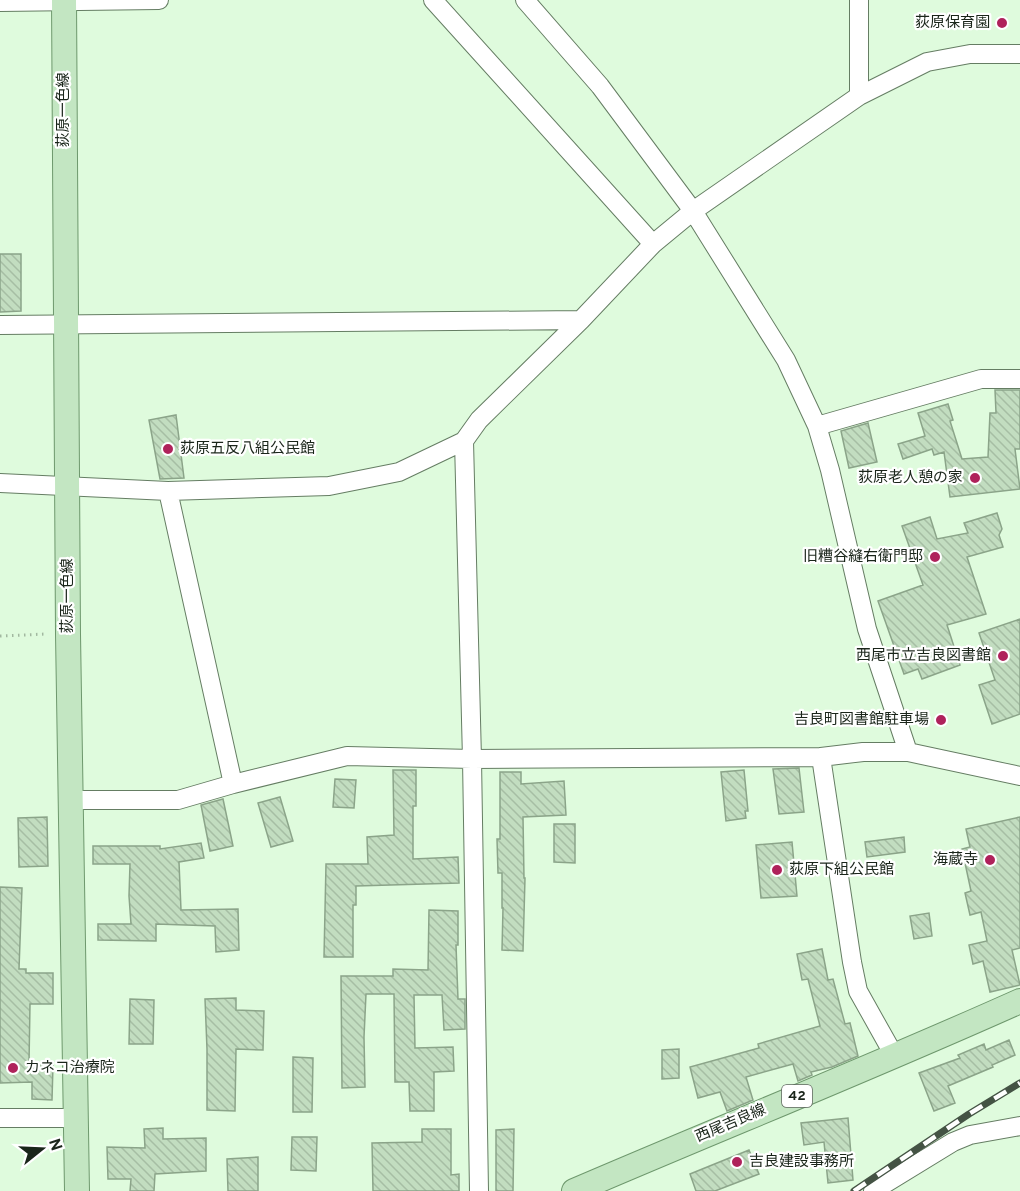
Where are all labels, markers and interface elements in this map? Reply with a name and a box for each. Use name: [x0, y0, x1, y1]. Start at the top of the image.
place label: 荻原保育園: [915, 14, 990, 33]
marker: 荻原保育園: [995, 16, 1009, 30]
street label: 荻原一色線: [55, 72, 74, 148]
place label: 荻原五反八組公民館: [180, 440, 315, 459]
marker: 荻原五反八組公民館: [161, 442, 175, 456]
place label: 荻原老人憩の家: [858, 468, 963, 488]
marker: 荻原老人憩の家: [968, 471, 982, 485]
place label: 旧糟谷縫右衛門邸: [803, 547, 923, 567]
marker: 旧糟谷縫右衛門邸: [928, 550, 942, 564]
street label: 荻原一色線: [59, 558, 78, 634]
place label: 西尾市立吉良図書館: [856, 647, 991, 666]
marker: 西尾市立吉良図書館: [996, 649, 1010, 663]
place label: 吉良町図書館駐車場: [794, 711, 929, 730]
marker: 吉良町図書館駐車場: [934, 713, 948, 727]
place label: 海蔵寺: [933, 851, 978, 870]
marker: 海蔵寺: [983, 853, 997, 867]
place label: 荻原下組公民館: [789, 861, 894, 880]
marker: 荻原下組公民館: [770, 863, 784, 877]
place label: カネコ治療院: [25, 1059, 115, 1078]
marker: カネコ治療院: [6, 1061, 20, 1075]
road number: 42: [782, 1085, 812, 1107]
street label: 西尾吉良線: [693, 1101, 769, 1147]
north arrow: [12, 1119, 72, 1179]
text: N: [43, 1136, 66, 1154]
place label: 吉良建設事務所: [749, 1153, 854, 1172]
marker: 吉良建設事務所: [730, 1155, 744, 1169]

